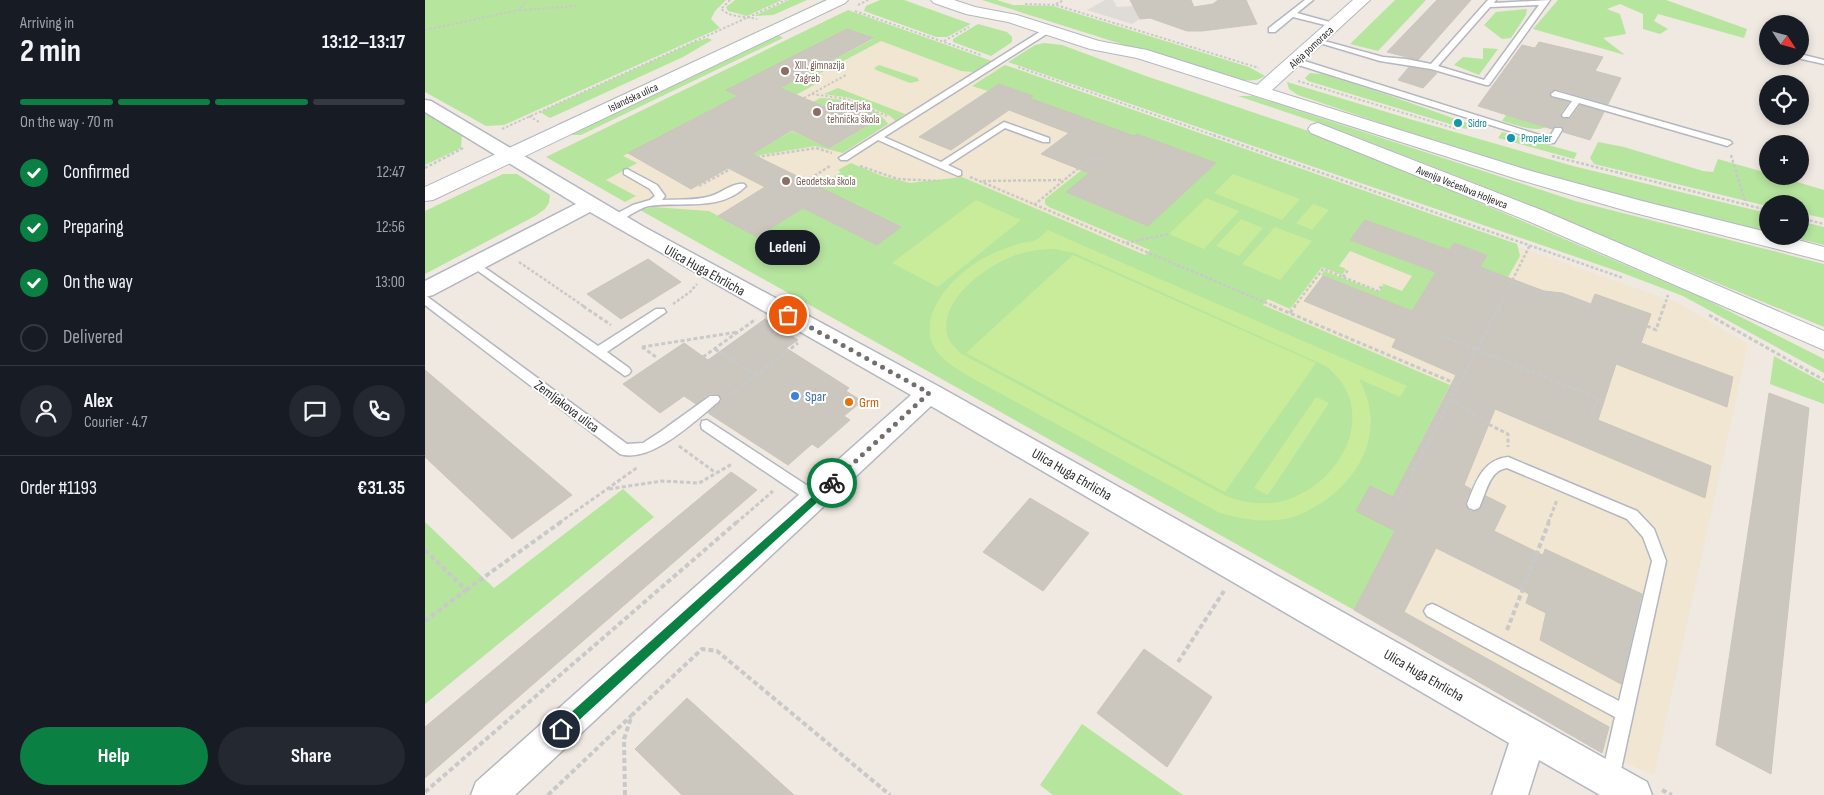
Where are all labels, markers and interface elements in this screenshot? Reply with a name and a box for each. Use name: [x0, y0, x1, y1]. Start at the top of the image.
text: Arriving in: [20, 14, 74, 33]
north arrow: [1759, 15, 1809, 65]
map controls: [1759, 15, 1809, 245]
street label: Aleja pomoraca: [1286, 24, 1336, 72]
text: 13:12–13:17: [322, 31, 405, 54]
text: 2 min: [20, 32, 81, 71]
place label: XIII. gimnazija Zagreb: [794, 59, 845, 85]
marker: XIII. gimnazija Zagreb: [779, 65, 791, 77]
button: locate: [1759, 75, 1809, 125]
street label: Islandska ulica: [606, 80, 660, 115]
place label: Graditeljska tehnička škola: [827, 100, 880, 126]
marker: Graditeljska tehnička škola: [811, 106, 823, 118]
text: On the way · 70 m: [20, 113, 113, 132]
marker: Sidro: [1452, 117, 1464, 129]
place label: Sidro: [1468, 117, 1487, 130]
marker: Propeler: [1505, 132, 1517, 144]
place label: Propeler: [1521, 132, 1552, 145]
button: +: [1759, 135, 1809, 185]
icon: check: [20, 159, 48, 187]
text: Confirmed: [63, 161, 130, 184]
text: 12:47: [377, 163, 405, 182]
street label: Avenija Većeslava Holjevca: [1413, 163, 1509, 212]
marker: Geodetska škola: [780, 175, 792, 187]
place label: Geodetska škola: [796, 175, 856, 188]
button: −: [1759, 195, 1809, 245]
icon: check: [20, 214, 48, 242]
text: Preparing: [63, 216, 124, 239]
text: 12:56: [376, 218, 405, 237]
callout: Ledeni: [755, 230, 821, 265]
text: Ledeni: [769, 238, 806, 257]
street label: Ulica Huga Ehrlicha: [661, 241, 748, 300]
icon: check: [20, 269, 48, 297]
text: On the way: [63, 271, 133, 294]
text: 13:00: [375, 273, 405, 292]
pin: [767, 294, 809, 336]
icon: bag: [774, 301, 802, 329]
text: Delivered: [63, 326, 123, 349]
street label: Zemljakova ulica: [531, 377, 602, 436]
button: person: [20, 385, 72, 437]
button: chat: [289, 385, 341, 437]
button: phone: [353, 385, 405, 437]
place label: Spar: [805, 388, 826, 405]
text: Alex: [84, 390, 113, 413]
marker: Spar: [789, 390, 801, 402]
place label: Grm: [859, 394, 879, 411]
marker: Grm: [843, 396, 855, 408]
text: Courier · 4.7: [84, 413, 147, 432]
street label: Ulica Huga Ehrlicha: [1029, 445, 1115, 504]
courier: [807, 458, 857, 508]
icon: bike: [818, 469, 846, 497]
text: Order #1193: [20, 477, 97, 500]
text: €31.35: [357, 477, 405, 500]
street label: Ulica Huga Ehrlicha: [1381, 646, 1467, 705]
pin: [540, 708, 582, 750]
icon: home: [547, 715, 575, 743]
button: Help: [20, 727, 208, 785]
button: Share: [218, 727, 405, 785]

